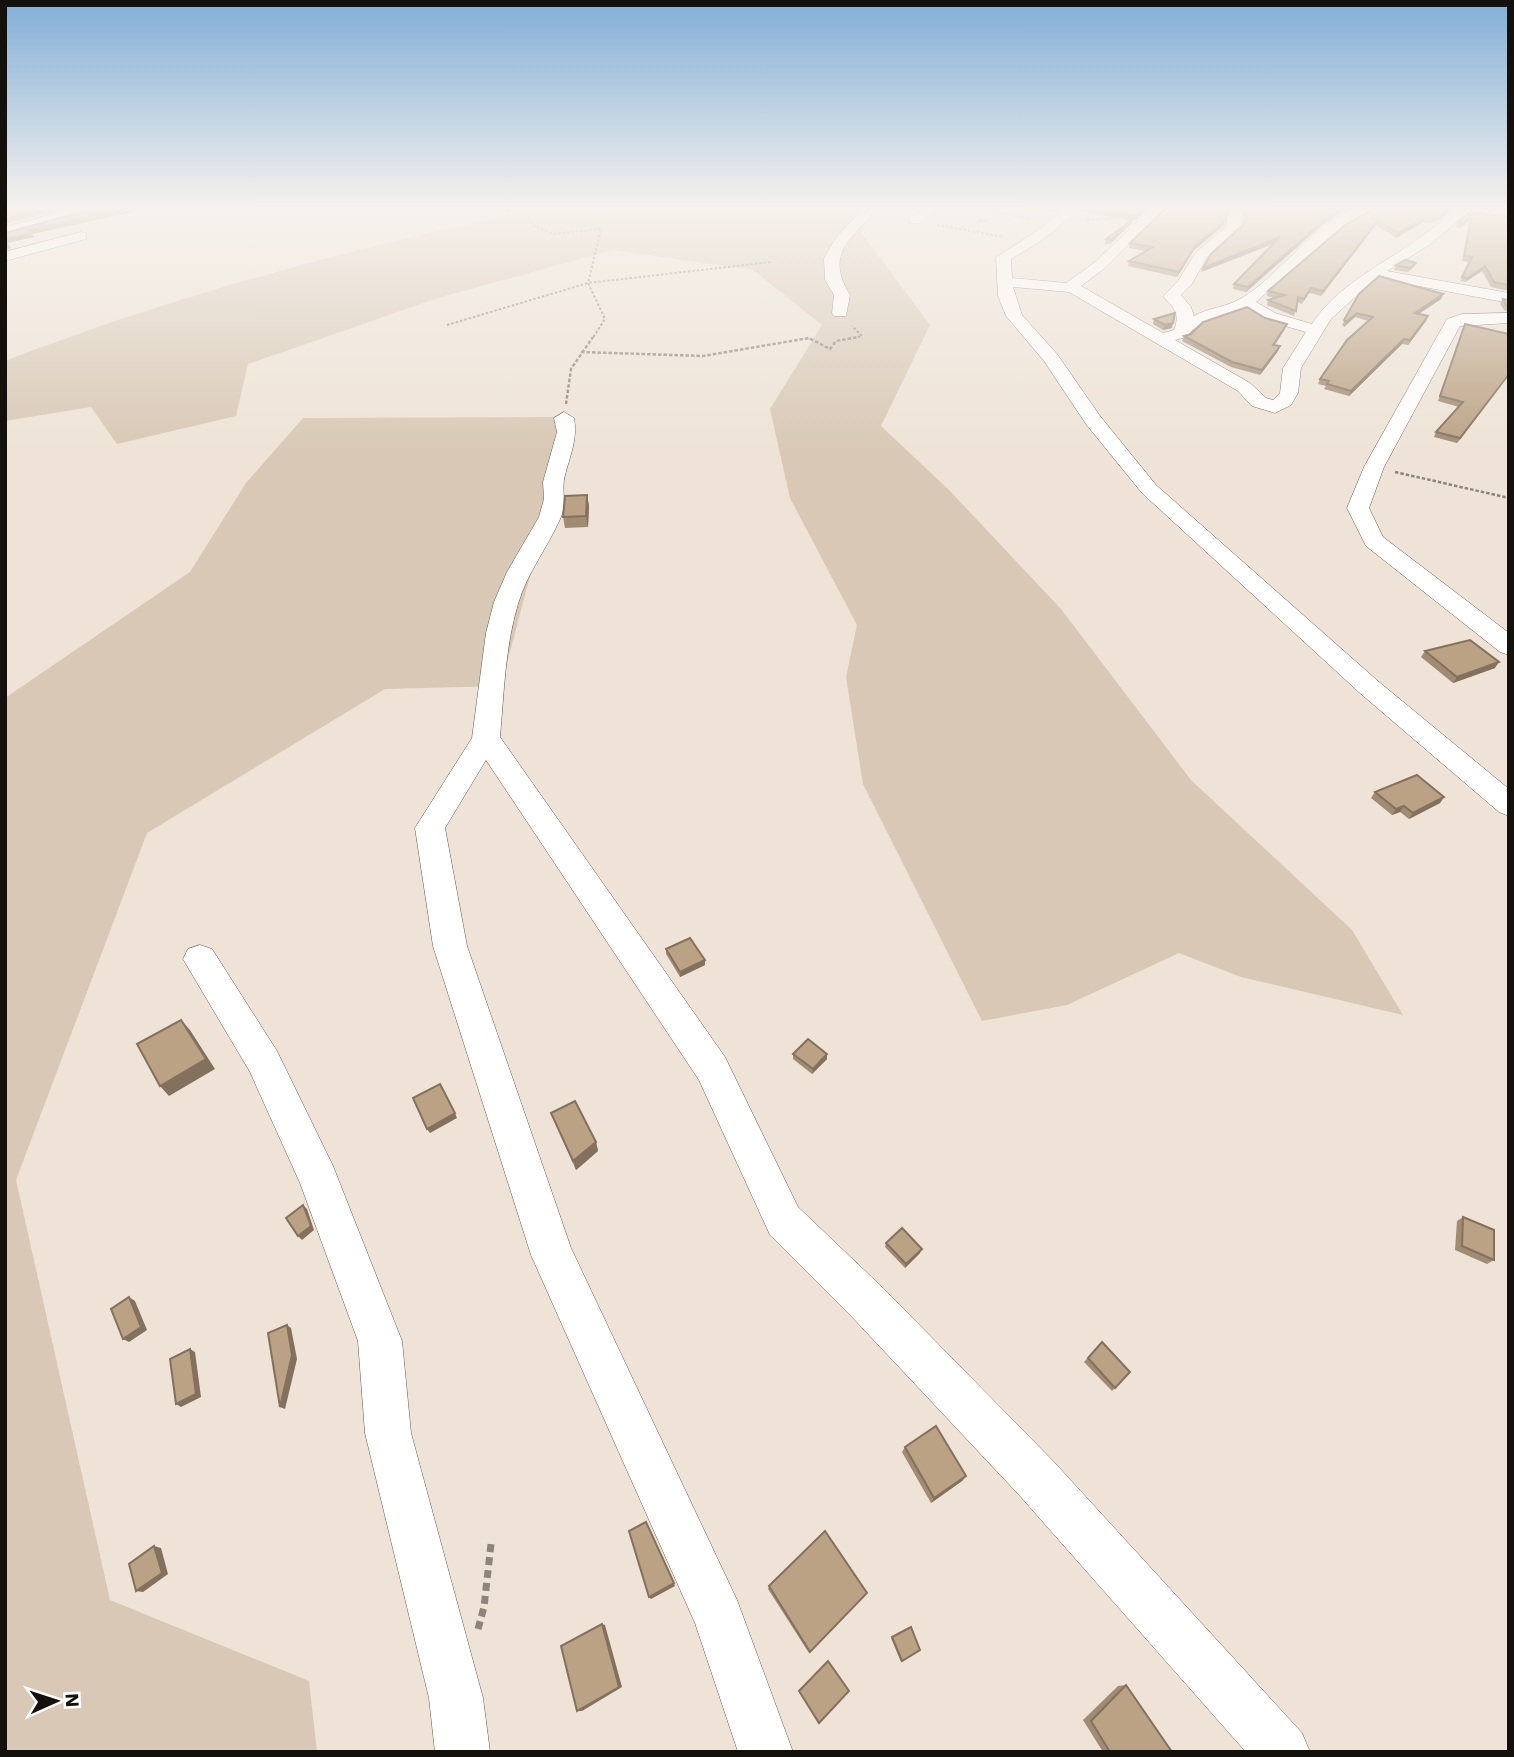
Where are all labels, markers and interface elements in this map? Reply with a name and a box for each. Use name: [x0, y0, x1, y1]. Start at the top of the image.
north arrow: [21, 1666, 91, 1736]
text: N: [61, 1692, 84, 1708]

